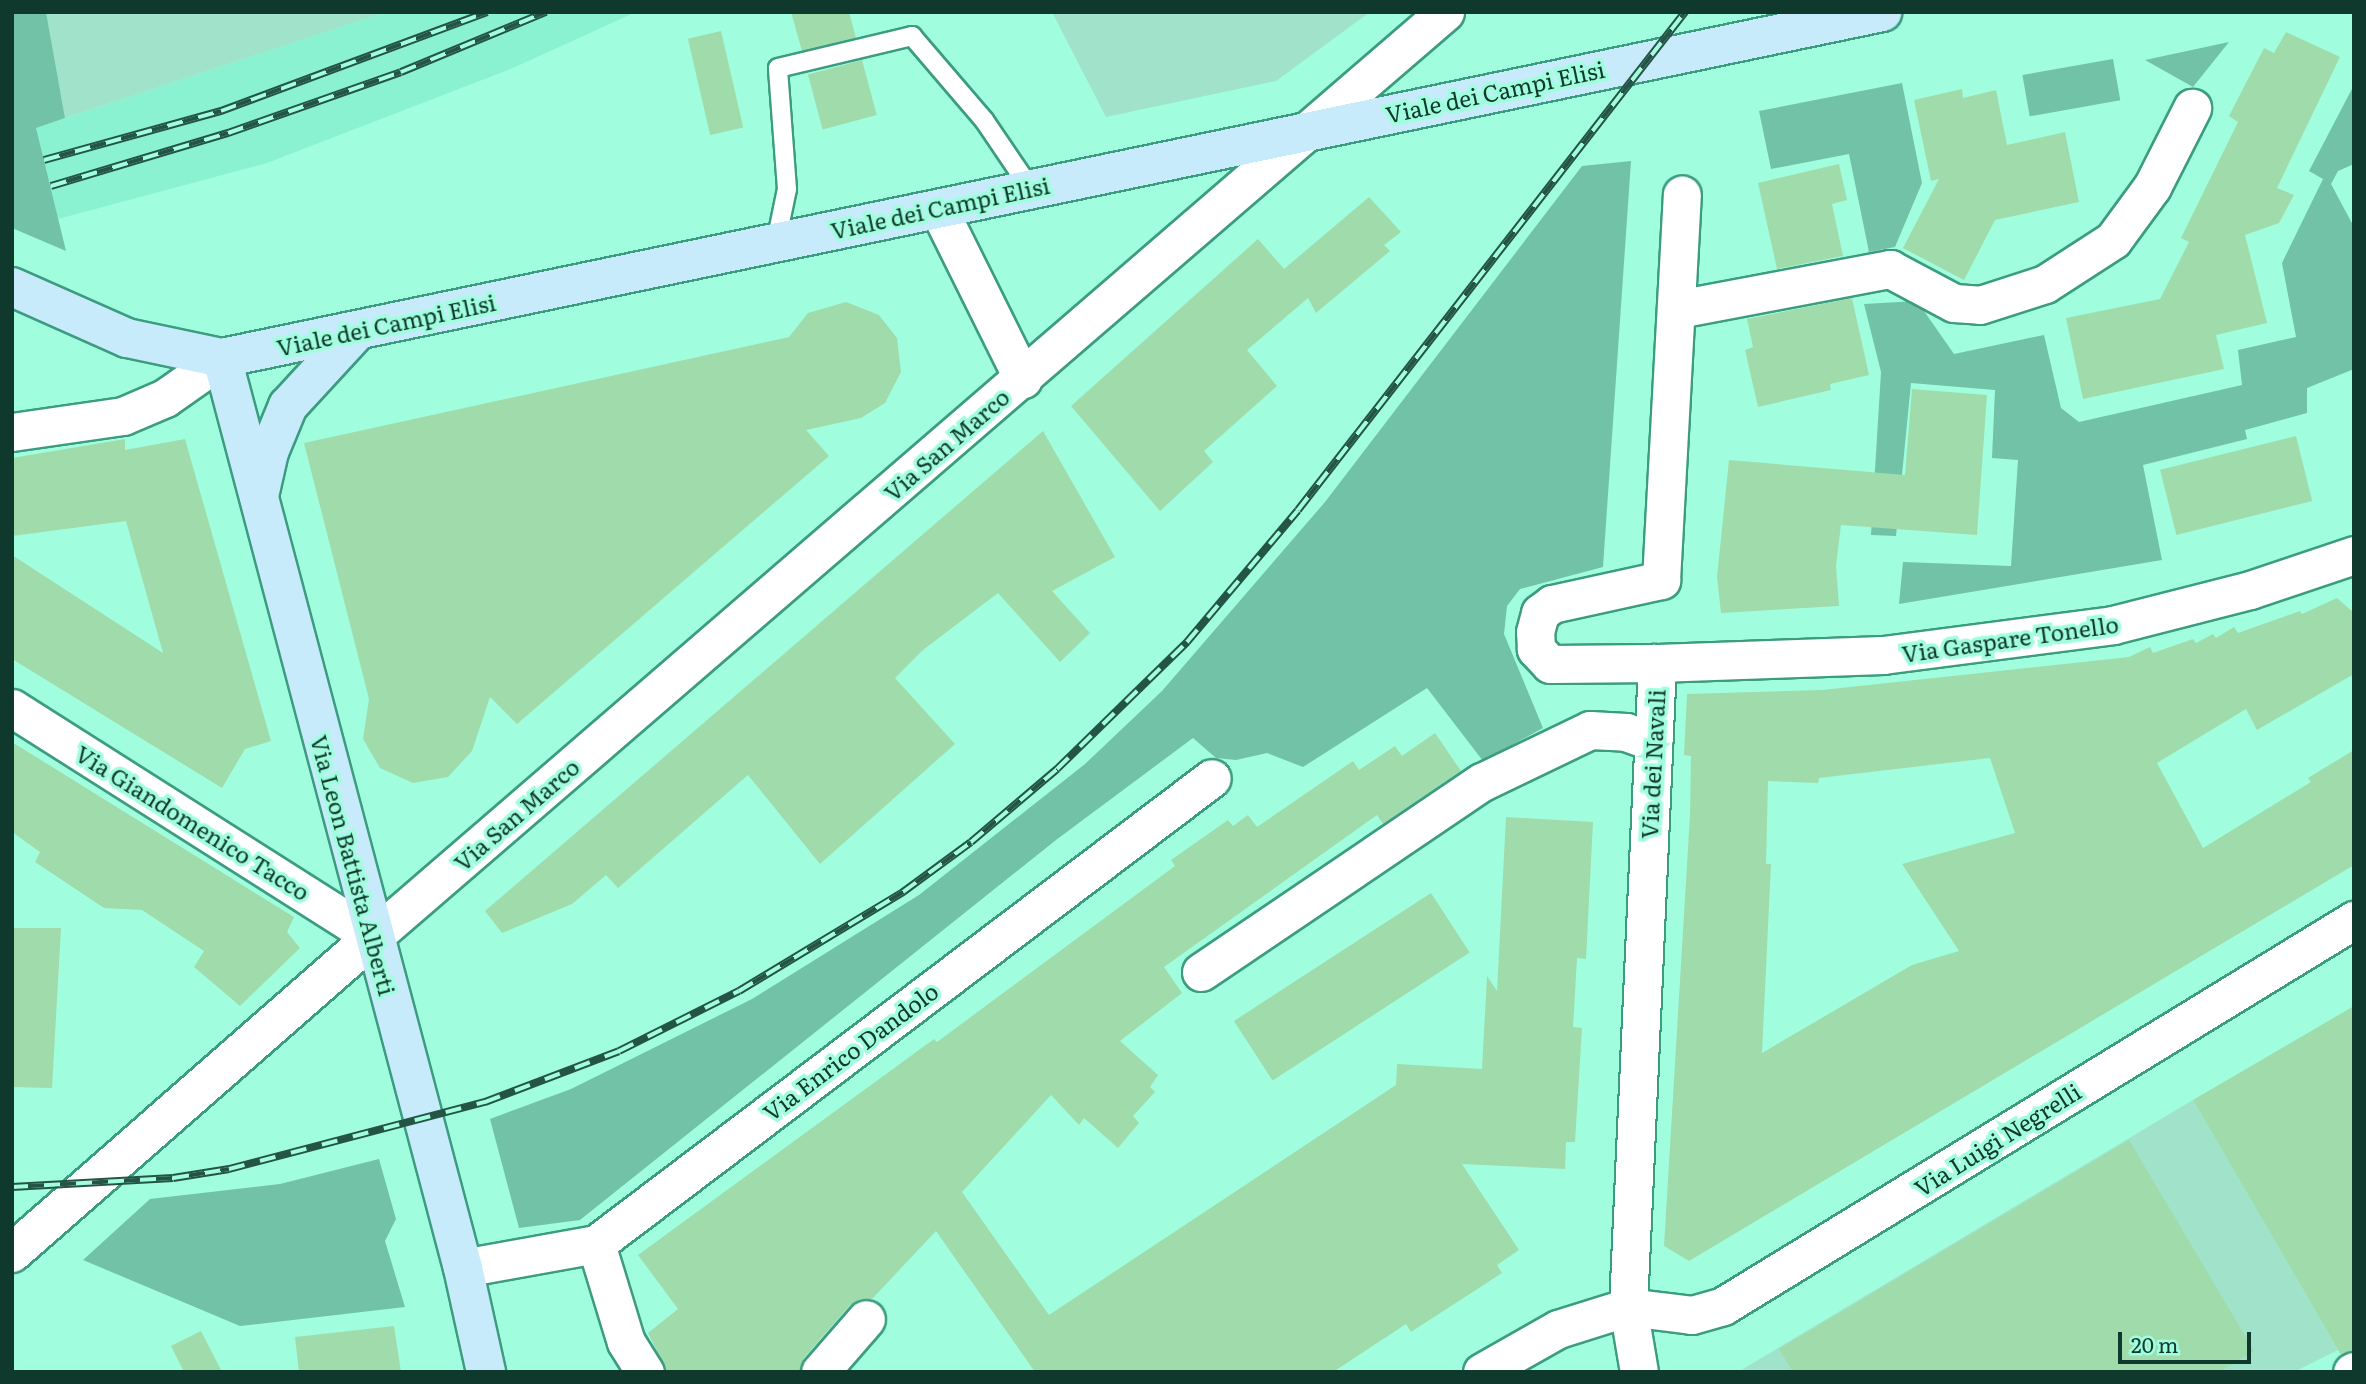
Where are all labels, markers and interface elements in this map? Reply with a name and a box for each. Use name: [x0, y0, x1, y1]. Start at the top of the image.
street label: Viale dei Campi Elisi: [1383, 54, 1607, 128]
street label: Viale dei Campi Elisi: [828, 170, 1052, 244]
street label: Viale dei Campi Elisi: [274, 287, 498, 361]
street label: Via San Marco: [878, 382, 1014, 506]
street label: Via Gaspare Tonello: [1900, 609, 2120, 667]
street label: Via dei Navali: [1634, 688, 1670, 840]
street label: Via Leon Battista Alberti: [306, 732, 402, 998]
street label: Via Giandomenico Tacco: [71, 739, 315, 905]
street label: Via San Marco: [448, 752, 584, 876]
street label: Via Enrico Dandolo: [757, 976, 943, 1126]
street label: Via Luigi Negrelli: [1909, 1077, 2085, 1201]
scale bar: [2121, 1318, 2254, 1362]
text: 20 m: [2131, 1328, 2178, 1359]

